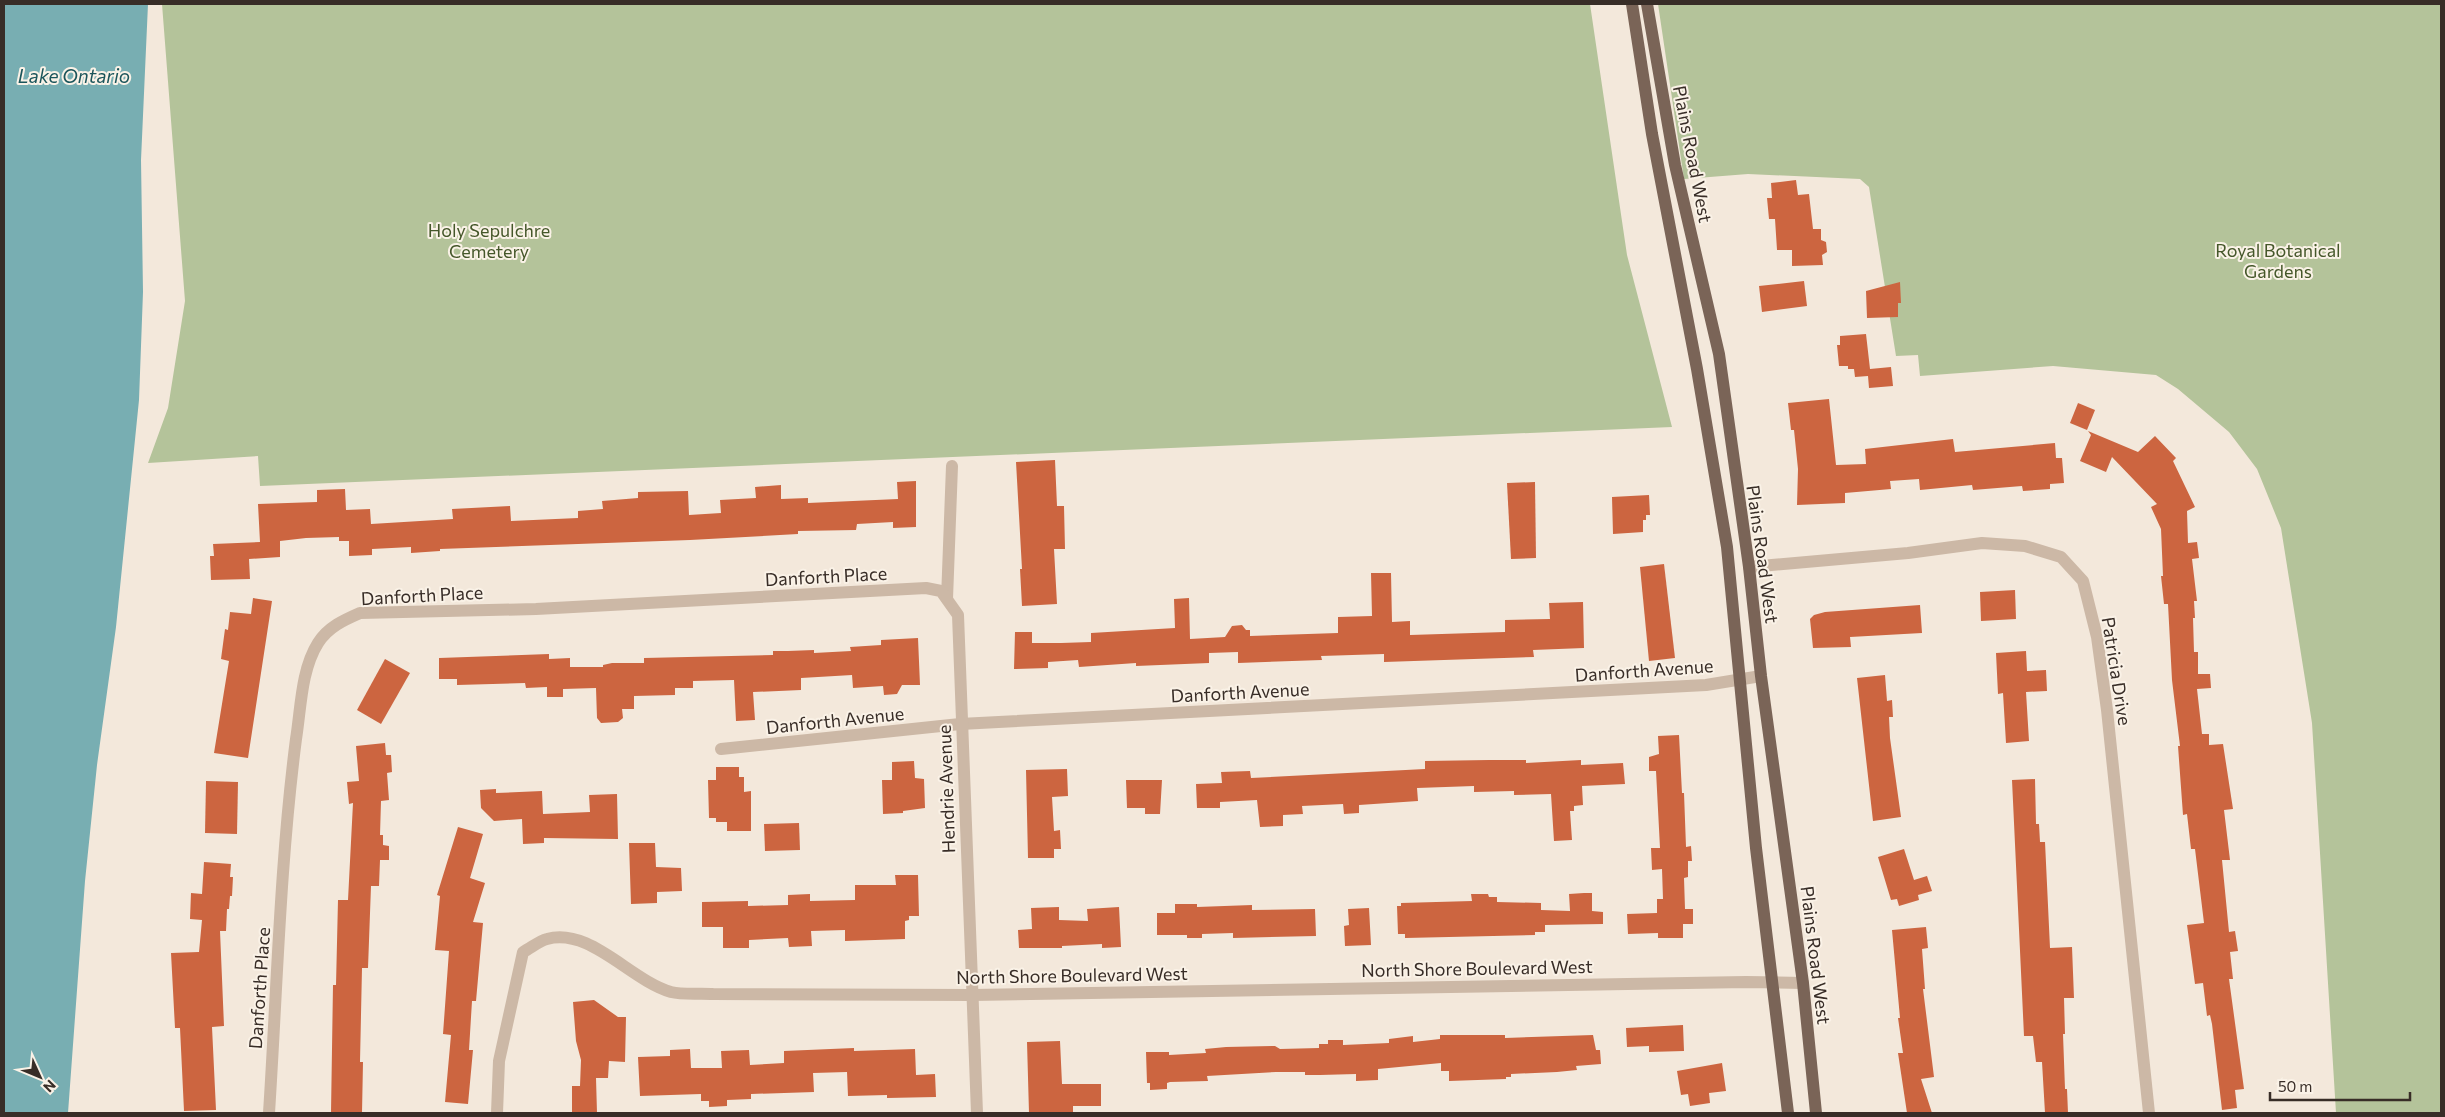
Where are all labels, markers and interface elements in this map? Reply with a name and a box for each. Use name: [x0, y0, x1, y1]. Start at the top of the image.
water label: Lake Ontario: [18, 64, 130, 87]
street label: Plains Road West: [1669, 83, 1717, 225]
park label: Holy Sepulchre Cemetery: [428, 219, 550, 262]
park label: Royal Botanical Gardens: [2215, 239, 2341, 282]
street label: Plains Road West: [1742, 483, 1784, 625]
street label: Danforth Place: [764, 562, 888, 590]
street label: Danforth Place: [360, 581, 484, 609]
street label: Patricia Drive: [2098, 615, 2136, 727]
street label: Danforth Avenue: [1574, 654, 1714, 686]
street label: Danforth Avenue: [1170, 677, 1310, 707]
street label: Danforth Avenue: [765, 702, 905, 738]
street label: Hendrie Avenue: [933, 724, 959, 854]
street label: Plains Road West: [1797, 884, 1835, 1026]
street label: Danforth Place: [244, 926, 274, 1050]
street label: North Shore Boulevard West: [1361, 955, 1593, 981]
street label: North Shore Boulevard West: [956, 962, 1188, 988]
north arrow: [15, 1052, 65, 1102]
scale bar: [2270, 1070, 2410, 1102]
text: N: [40, 1077, 59, 1096]
text: 50 m: [2278, 1077, 2312, 1095]

